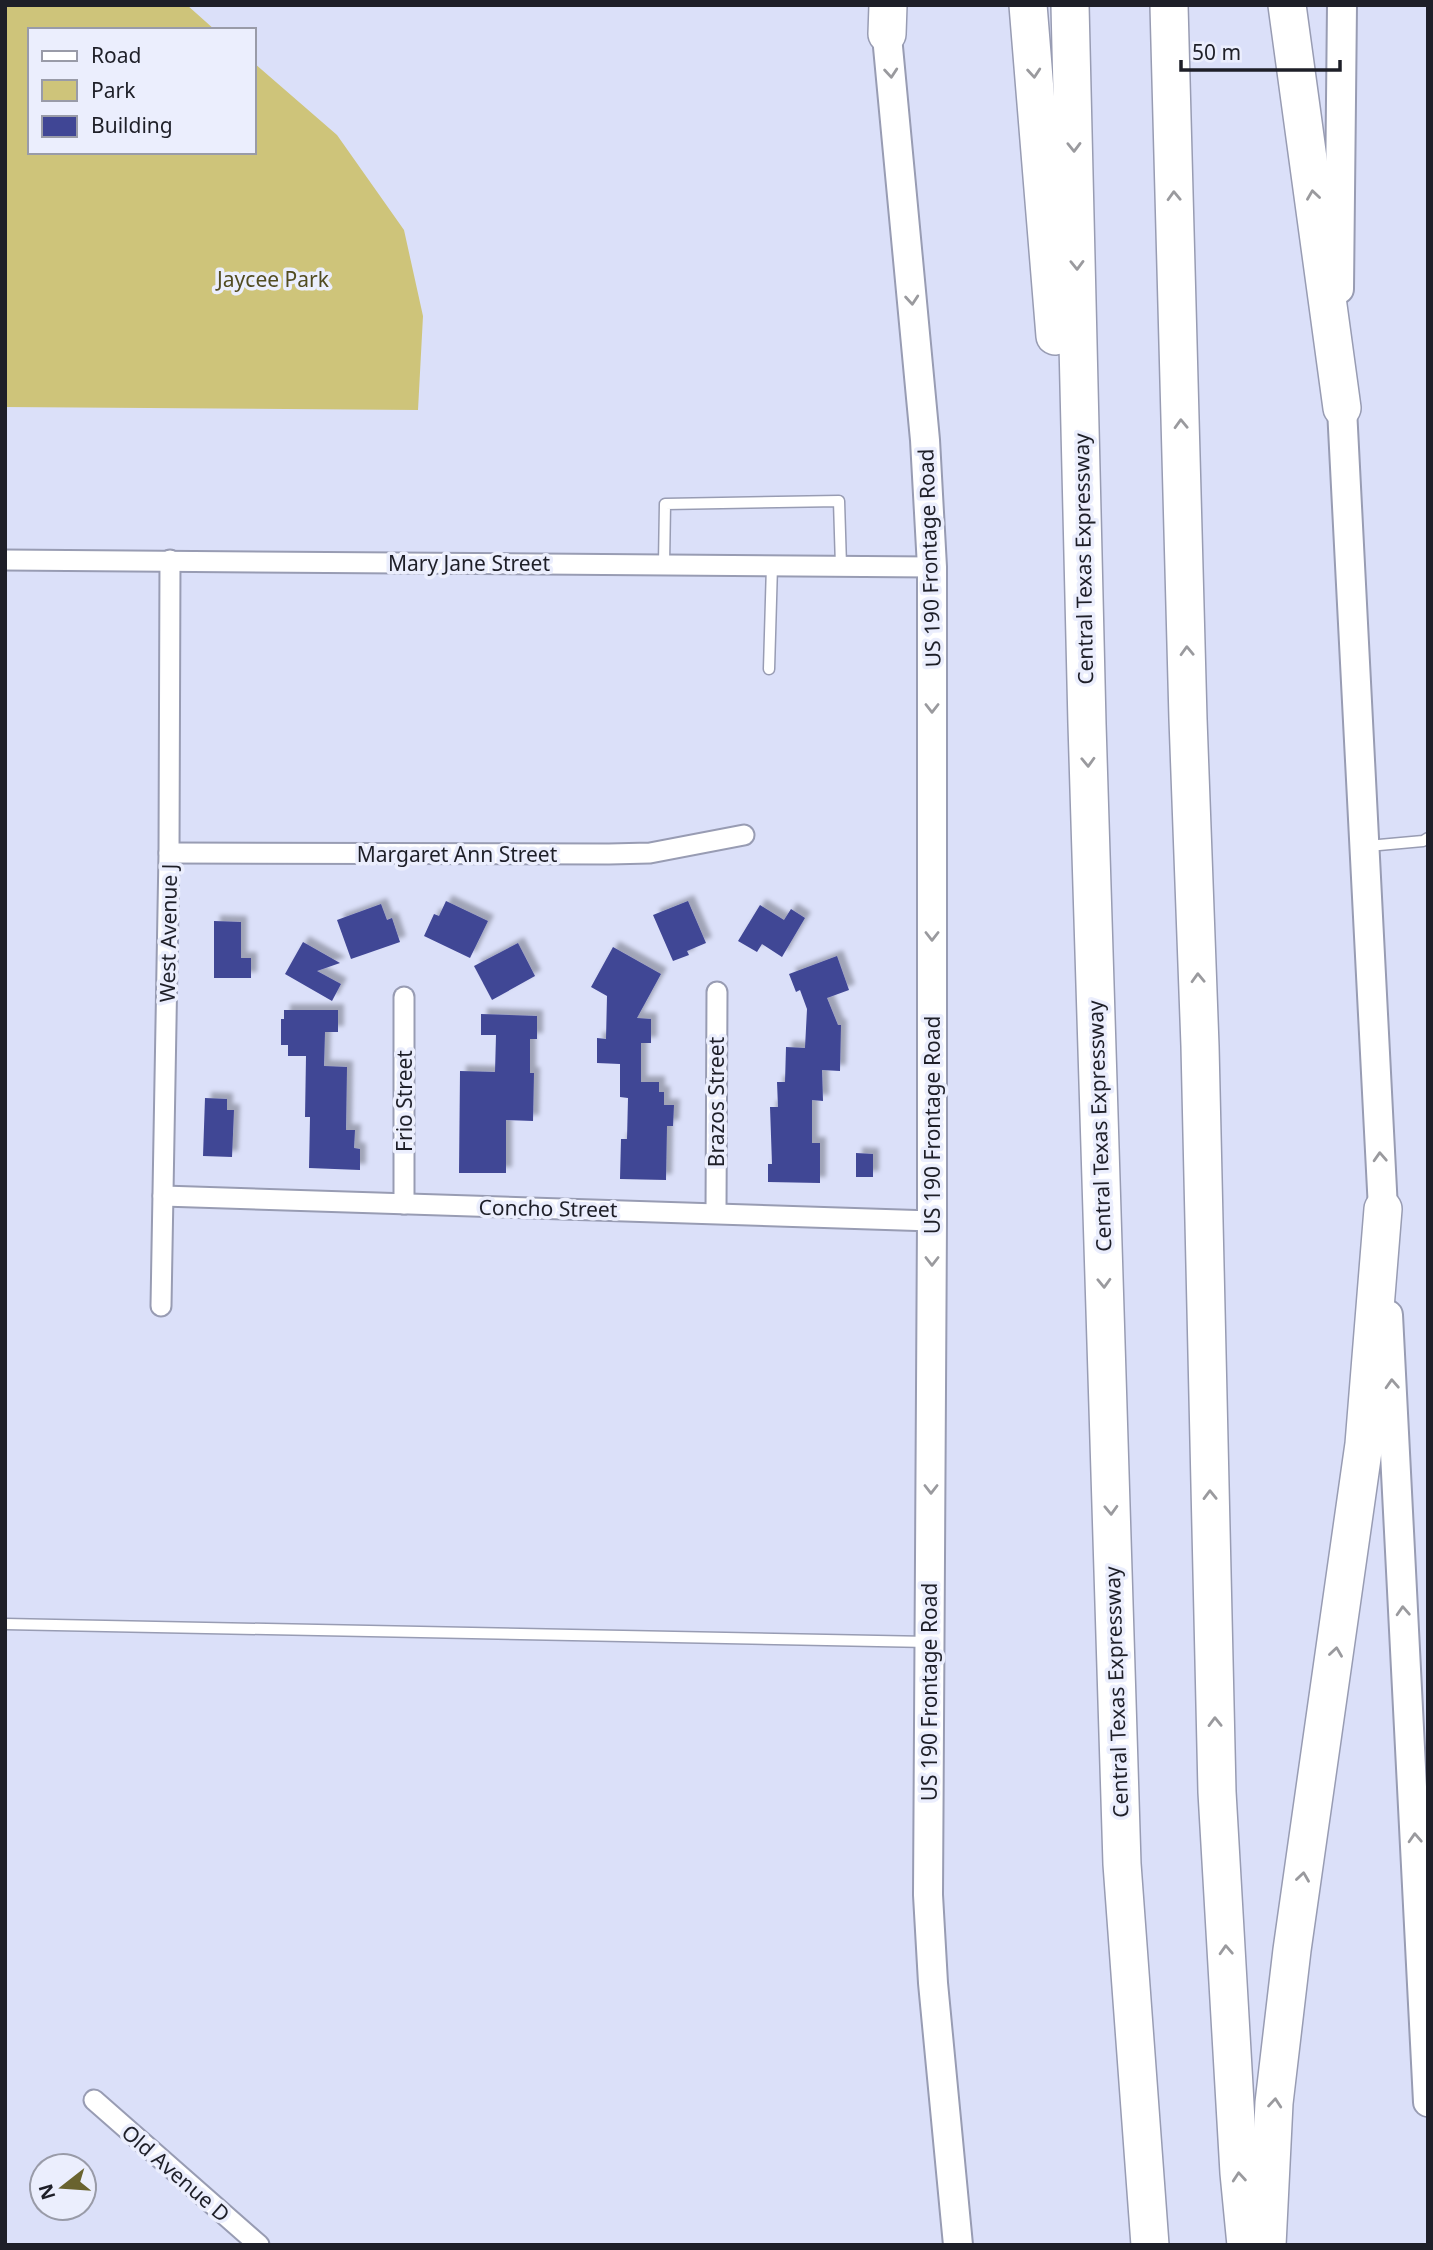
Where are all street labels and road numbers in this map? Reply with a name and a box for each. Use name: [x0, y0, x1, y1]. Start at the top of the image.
street label: Central Texas Expressway: [1067, 433, 1099, 685]
street label: US 190 Frontage Road: [911, 448, 947, 668]
street label: Mary Jane Street: [388, 549, 550, 577]
street label: Margaret Ann Street: [357, 840, 558, 868]
street label: West Avenue J: [153, 863, 183, 1003]
street label: Central Texas Expressway: [1081, 1000, 1117, 1252]
street label: US 190 Frontage Road: [918, 1016, 946, 1234]
street label: Brazos Street: [702, 1036, 730, 1167]
street label: Frio Street: [390, 1050, 418, 1152]
street label: Concho Street: [478, 1193, 618, 1223]
street label: Central Texas Expressway: [1098, 1566, 1134, 1818]
street label: US 190 Frontage Road: [915, 1583, 943, 1801]
street label: Old Avenue D: [116, 2118, 236, 2228]

